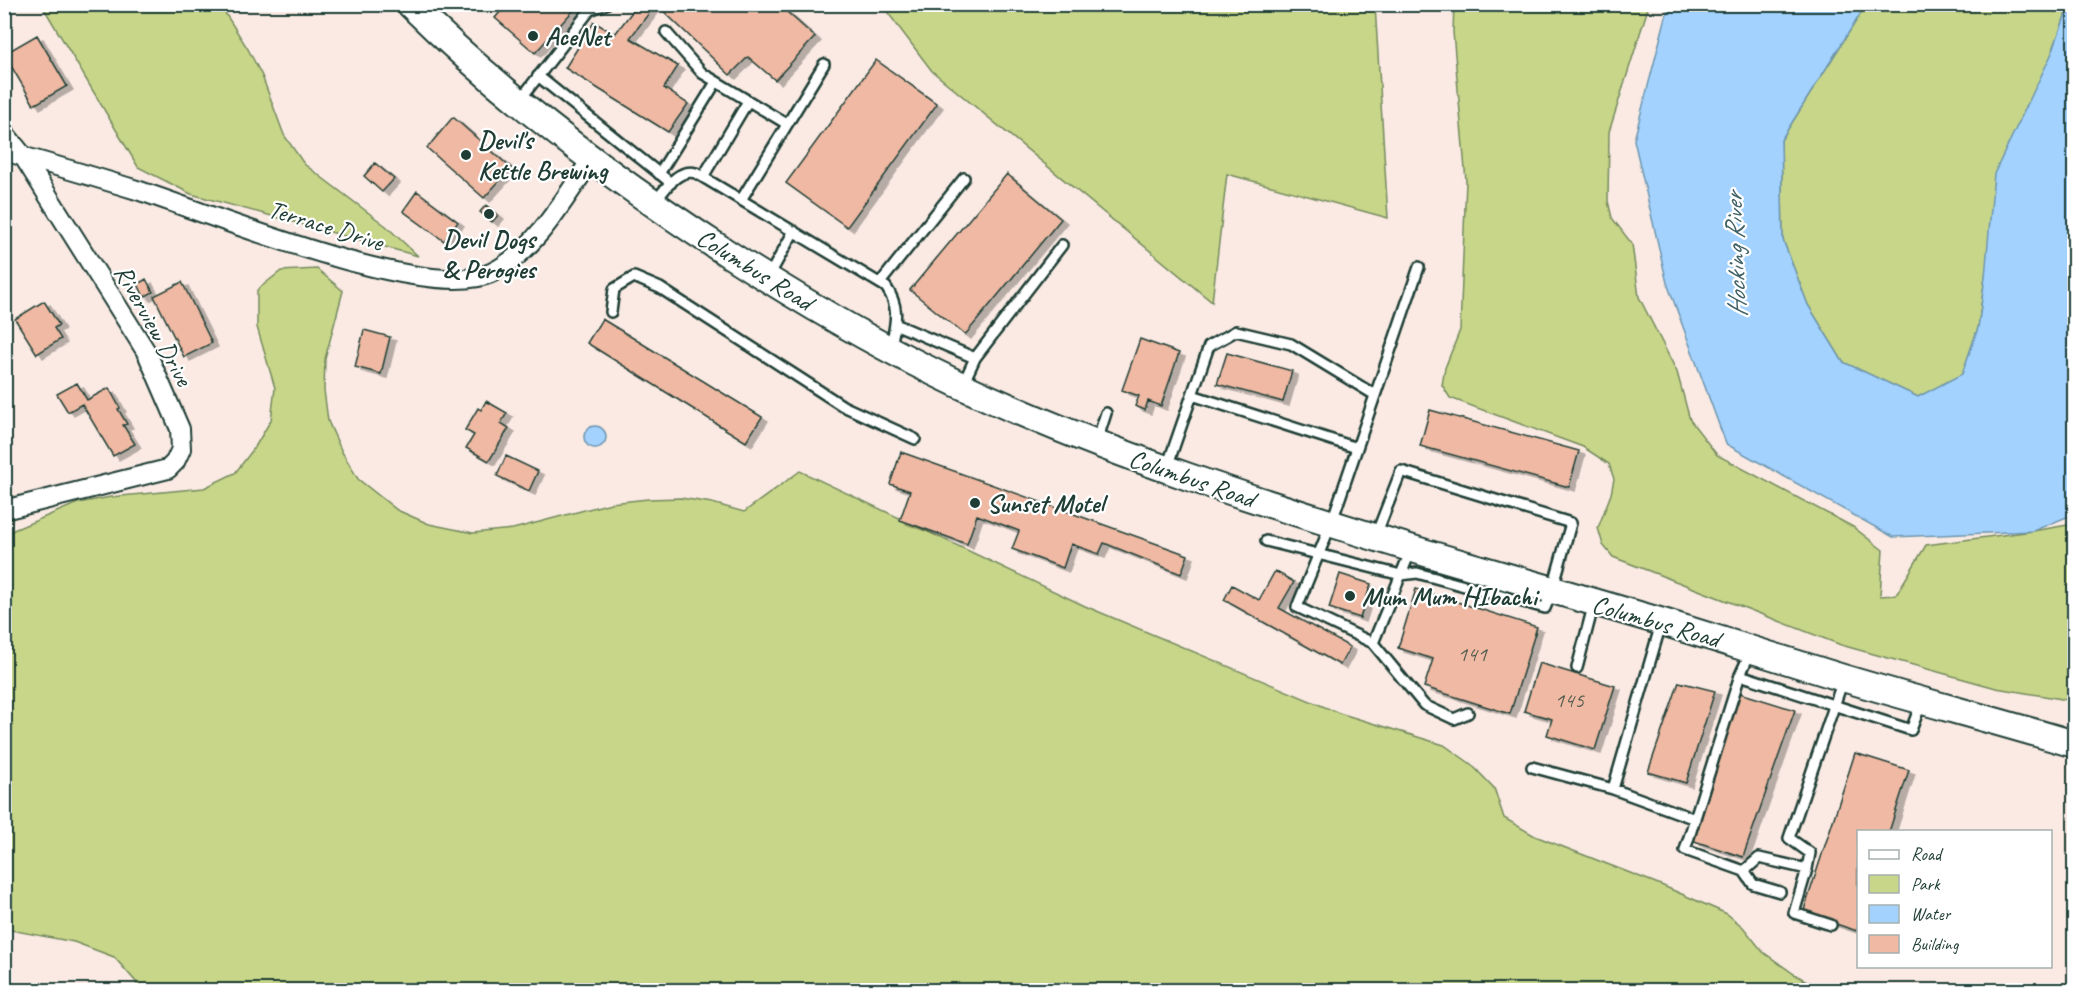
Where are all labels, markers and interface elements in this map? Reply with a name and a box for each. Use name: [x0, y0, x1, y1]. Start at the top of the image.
place label: AceNet: [545, 20, 613, 53]
marker: AceNet: [526, 29, 540, 43]
place label: Devil's Kettle Brewing: [478, 124, 610, 187]
marker: Devil's Kettle Brewing: [459, 148, 473, 162]
water label: Hocking River: [1716, 188, 1754, 318]
street label: Terrace Drive: [264, 192, 389, 259]
marker: Devil Dogs & Perogies: [482, 207, 496, 221]
street label: Columbus Road: [690, 221, 822, 320]
place label: Devil Dogs & Perogies: [443, 223, 538, 286]
street label: Riverview Drive: [107, 259, 201, 393]
street label: Columbus Road: [1125, 442, 1263, 517]
place label: Sunset Motel: [987, 487, 1108, 520]
marker: Sunset Motel: [968, 496, 982, 510]
place label: Mum Mum HIbachi: [1362, 580, 1541, 613]
street label: Columbus Road: [1588, 588, 1727, 656]
marker: Mum Mum HIbachi: [1343, 589, 1357, 603]
house number: 141: [1457, 640, 1488, 668]
house number: 145: [1554, 686, 1585, 714]
legend: [1857, 830, 2052, 968]
text: Road: [1911, 843, 1944, 865]
text: Park: [1911, 873, 1941, 895]
text: Water: [1911, 903, 1952, 925]
text: Building: [1911, 933, 1960, 955]

